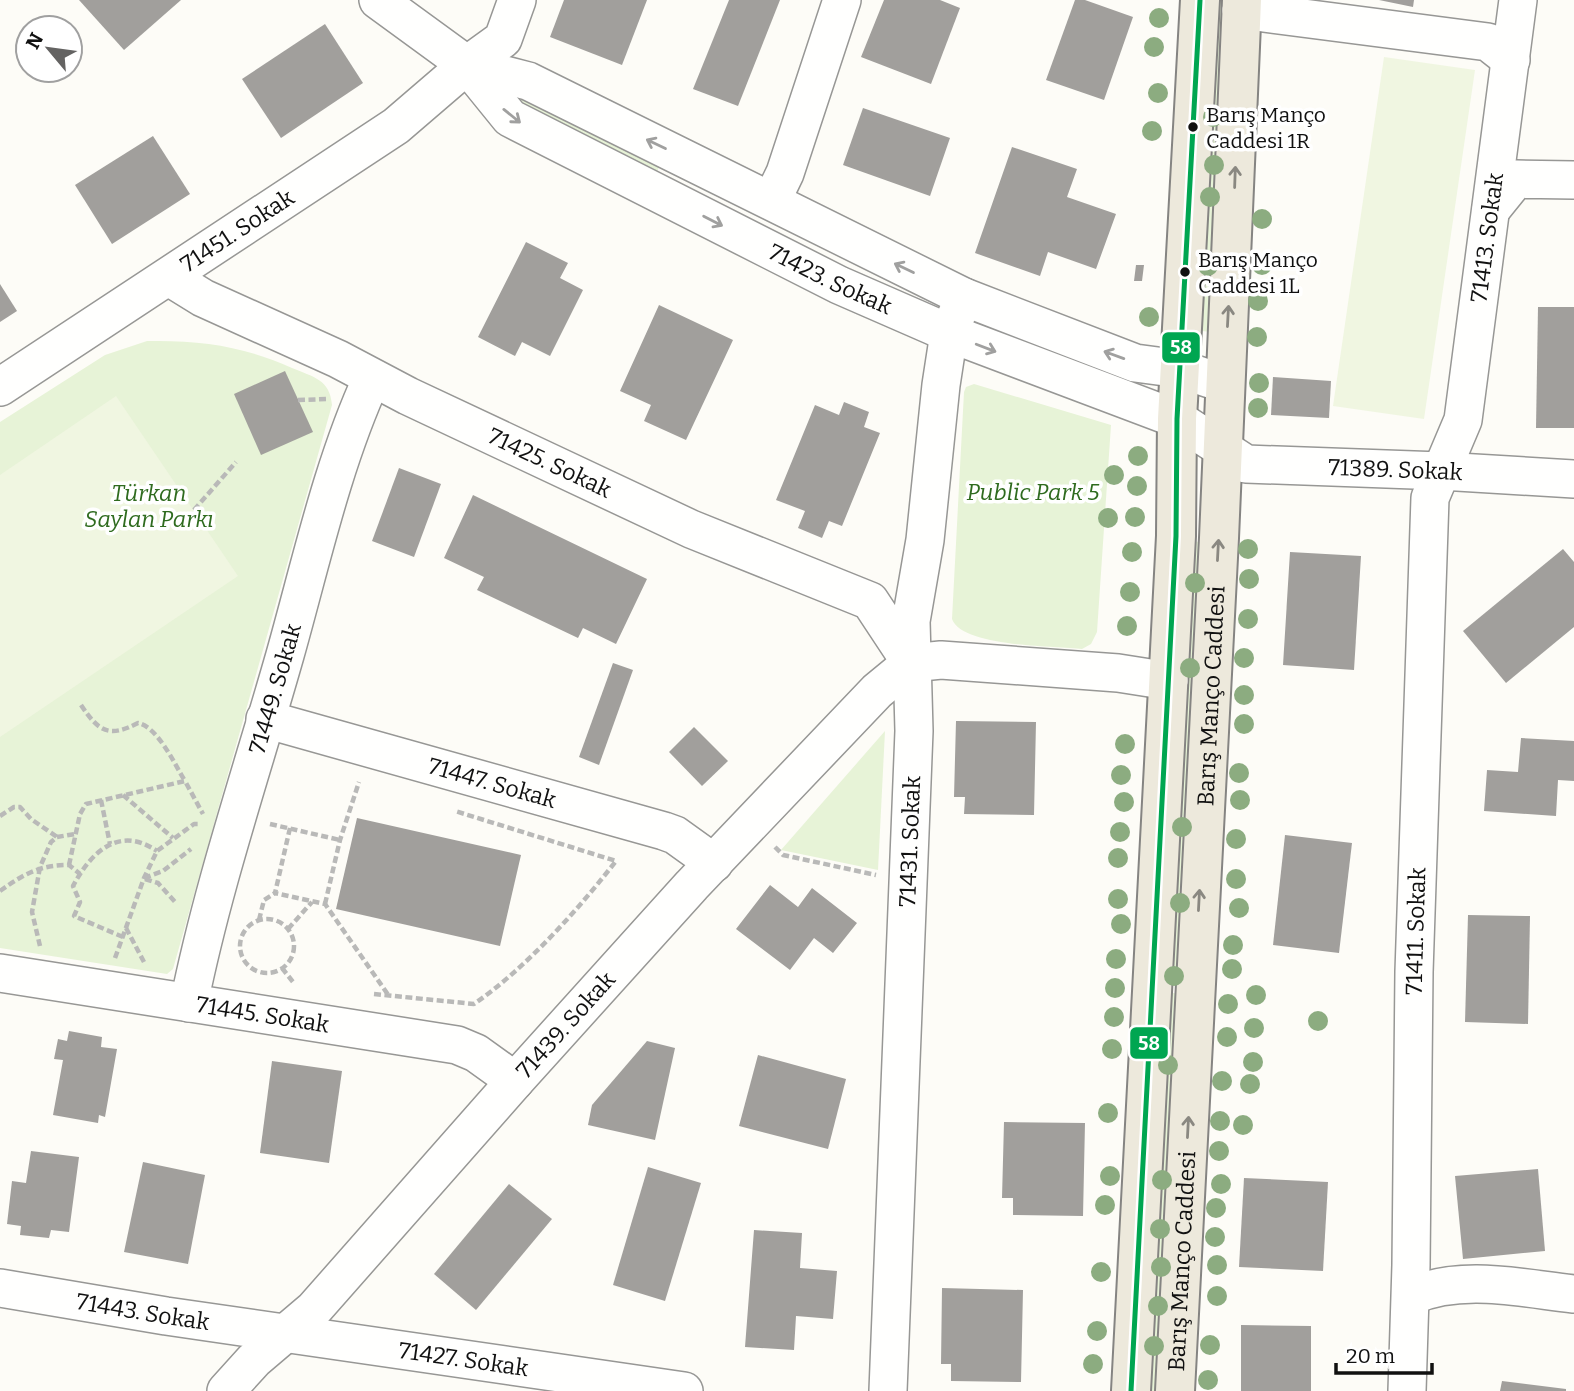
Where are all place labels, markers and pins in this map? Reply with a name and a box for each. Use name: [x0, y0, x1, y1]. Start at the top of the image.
place label: Barış Manço Caddesi 1R: [1206, 102, 1326, 154]
marker: Barış Manço Caddesi 1R: [1186, 120, 1200, 134]
place label: Barış Manço Caddesi 1L: [1198, 247, 1318, 299]
marker: Barış Manço Caddesi 1L: [1178, 265, 1192, 279]

